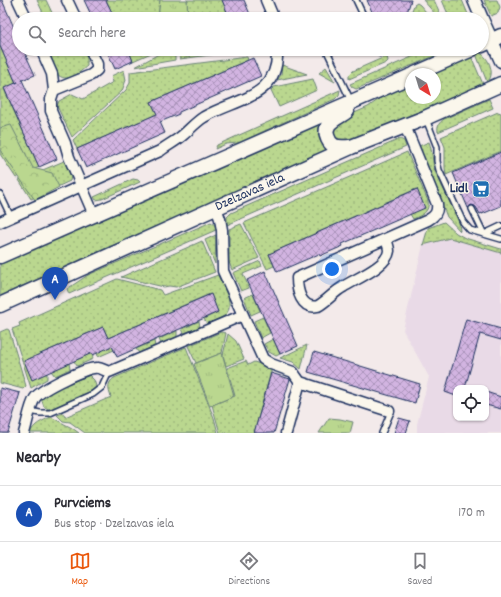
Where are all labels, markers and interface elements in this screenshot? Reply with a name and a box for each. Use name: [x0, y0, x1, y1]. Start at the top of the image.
search box: [12, 12, 489, 56]
icon: search: [26, 23, 48, 45]
text: Search here: [58, 23, 126, 45]
north arrow: [405, 68, 441, 104]
street label: Dzelzavas iela: [212, 168, 288, 217]
place label: Lidl: [450, 179, 469, 199]
supermarket icon: Lidl: [471, 179, 491, 199]
your location: [322, 259, 342, 279]
pin: A: [42, 267, 68, 300]
map controls: [453, 385, 489, 421]
button: locate: [453, 385, 489, 421]
text: Nearby: [16, 447, 60, 471]
text: Purvciems: [54, 493, 111, 515]
text: A: [25, 504, 33, 523]
text: 170 m: [458, 504, 485, 523]
text: Bus stop · Dzelzavas iela: [54, 515, 174, 534]
tab: Map: [69, 550, 91, 590]
tab: Directions: [228, 550, 270, 590]
tab: Saved: [408, 550, 432, 590]

